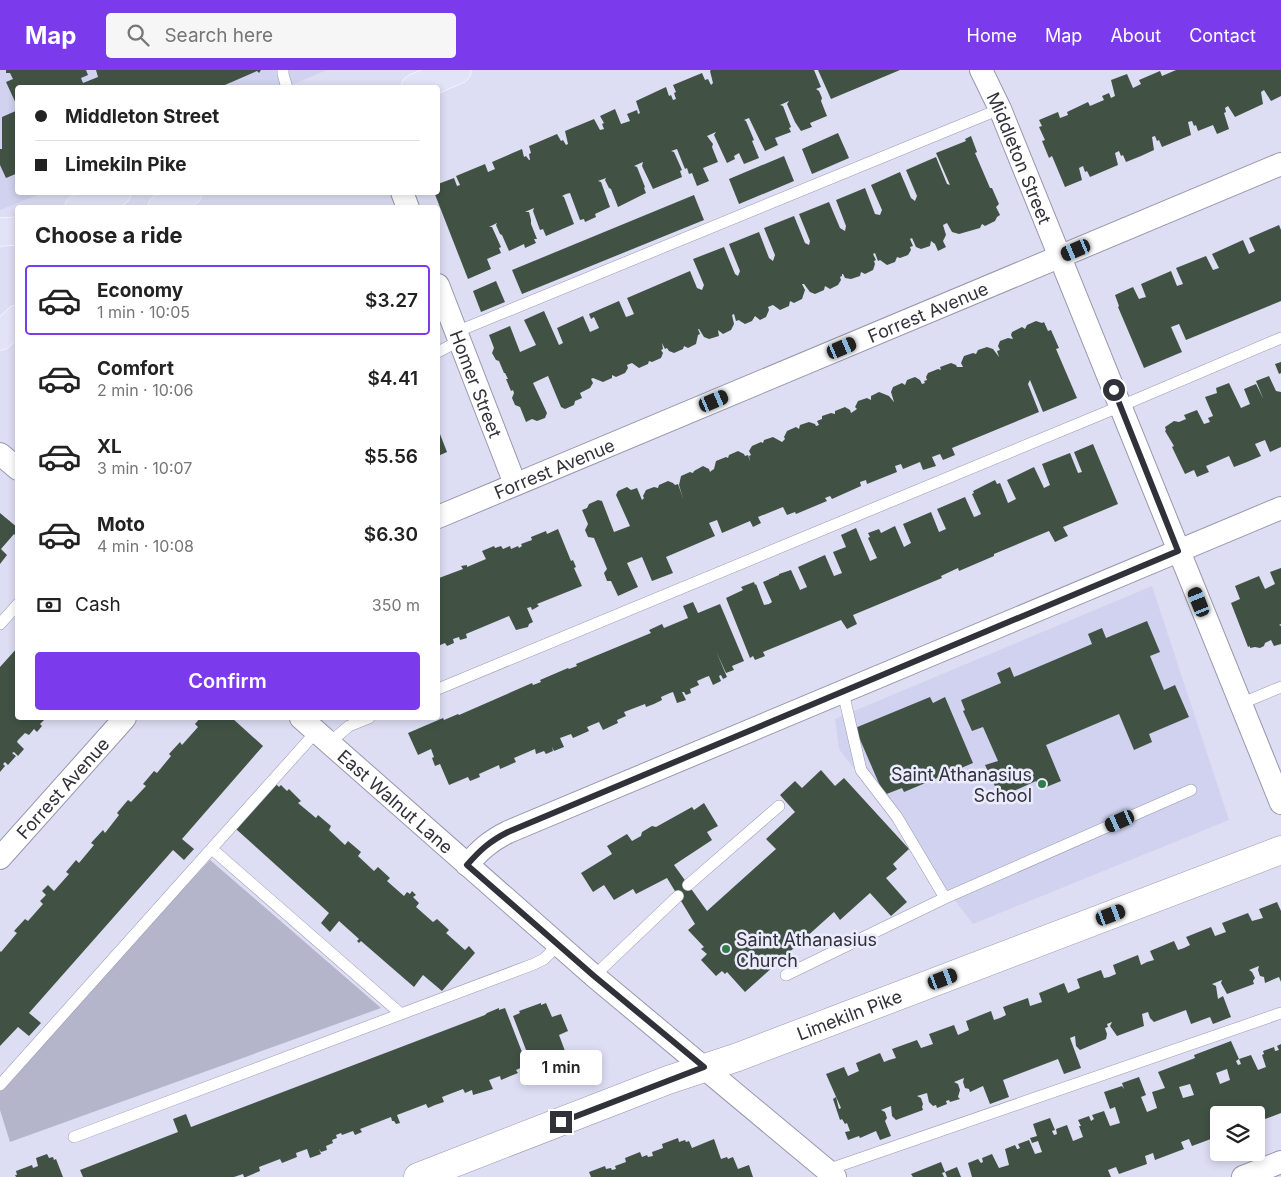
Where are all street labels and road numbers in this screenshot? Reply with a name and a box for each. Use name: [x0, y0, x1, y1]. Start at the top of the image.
street label: Middleton Street: [983, 89, 1056, 227]
street label: Forrest Avenue: [864, 277, 991, 346]
street label: Homer Street: [446, 327, 506, 441]
street label: Forrest Avenue: [491, 434, 618, 503]
street label: Forrest Avenue: [12, 733, 113, 843]
street label: East Walnut Lane: [334, 745, 457, 858]
street label: Limekiln Pike: [794, 985, 905, 1044]

